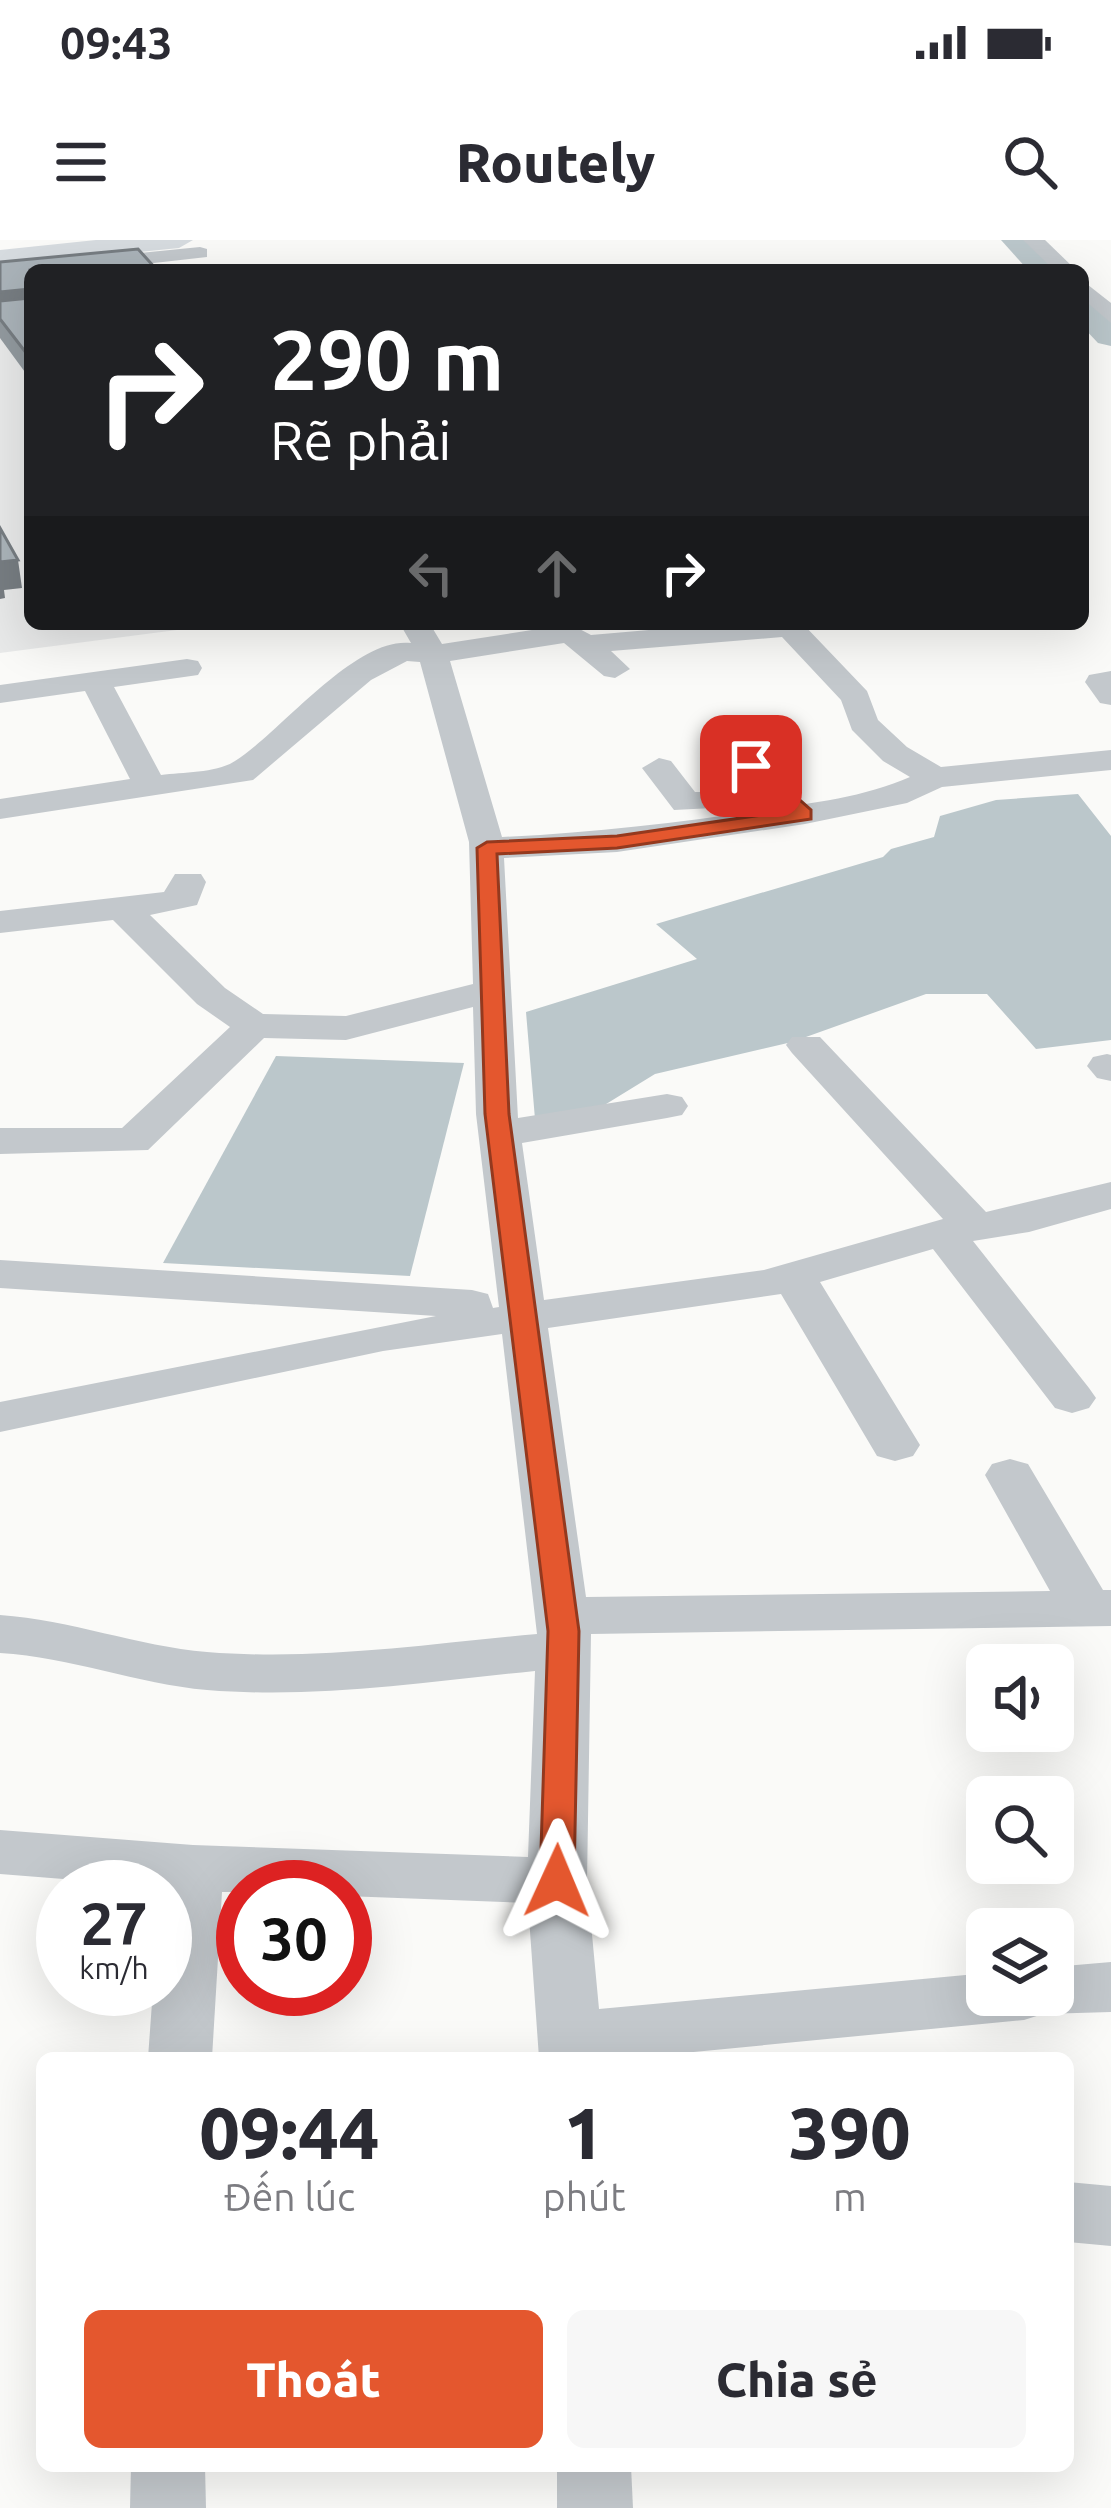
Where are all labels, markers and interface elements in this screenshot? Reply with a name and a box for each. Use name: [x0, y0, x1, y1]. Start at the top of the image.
text: 09:43: [60, 17, 173, 68]
icon: menu: [48, 129, 114, 195]
icon: search: [997, 129, 1063, 195]
text: Routely: [456, 132, 655, 192]
icon: right: [72, 312, 228, 468]
text: 290 m: [270, 312, 504, 406]
text: Rẽ phải: [270, 410, 451, 470]
icon: left: [398, 540, 464, 606]
icon: ahead: [524, 540, 590, 606]
icon: right: [650, 540, 716, 606]
pin: [700, 715, 802, 817]
icon: arrive: [718, 733, 784, 799]
map controls: [966, 1644, 1074, 2016]
button: sound: [966, 1644, 1074, 1752]
button: search: [966, 1776, 1074, 1884]
position arrow: [494, 1818, 620, 1944]
speed limit sign: 30: [216, 1860, 372, 2016]
text: 27: [80, 1889, 148, 1956]
button: layers: [966, 1908, 1074, 2016]
text: km/h: [79, 1951, 149, 1985]
text: 09:44: [199, 2092, 379, 2173]
text: 1: [564, 2092, 604, 2173]
text: 390: [789, 2092, 911, 2173]
text: Đến lúc: [224, 2175, 355, 2218]
text: phút: [543, 2175, 626, 2218]
text: m: [833, 2175, 867, 2218]
button: Thoát: [84, 2310, 543, 2448]
button: Chia sẻ: [567, 2310, 1026, 2448]

